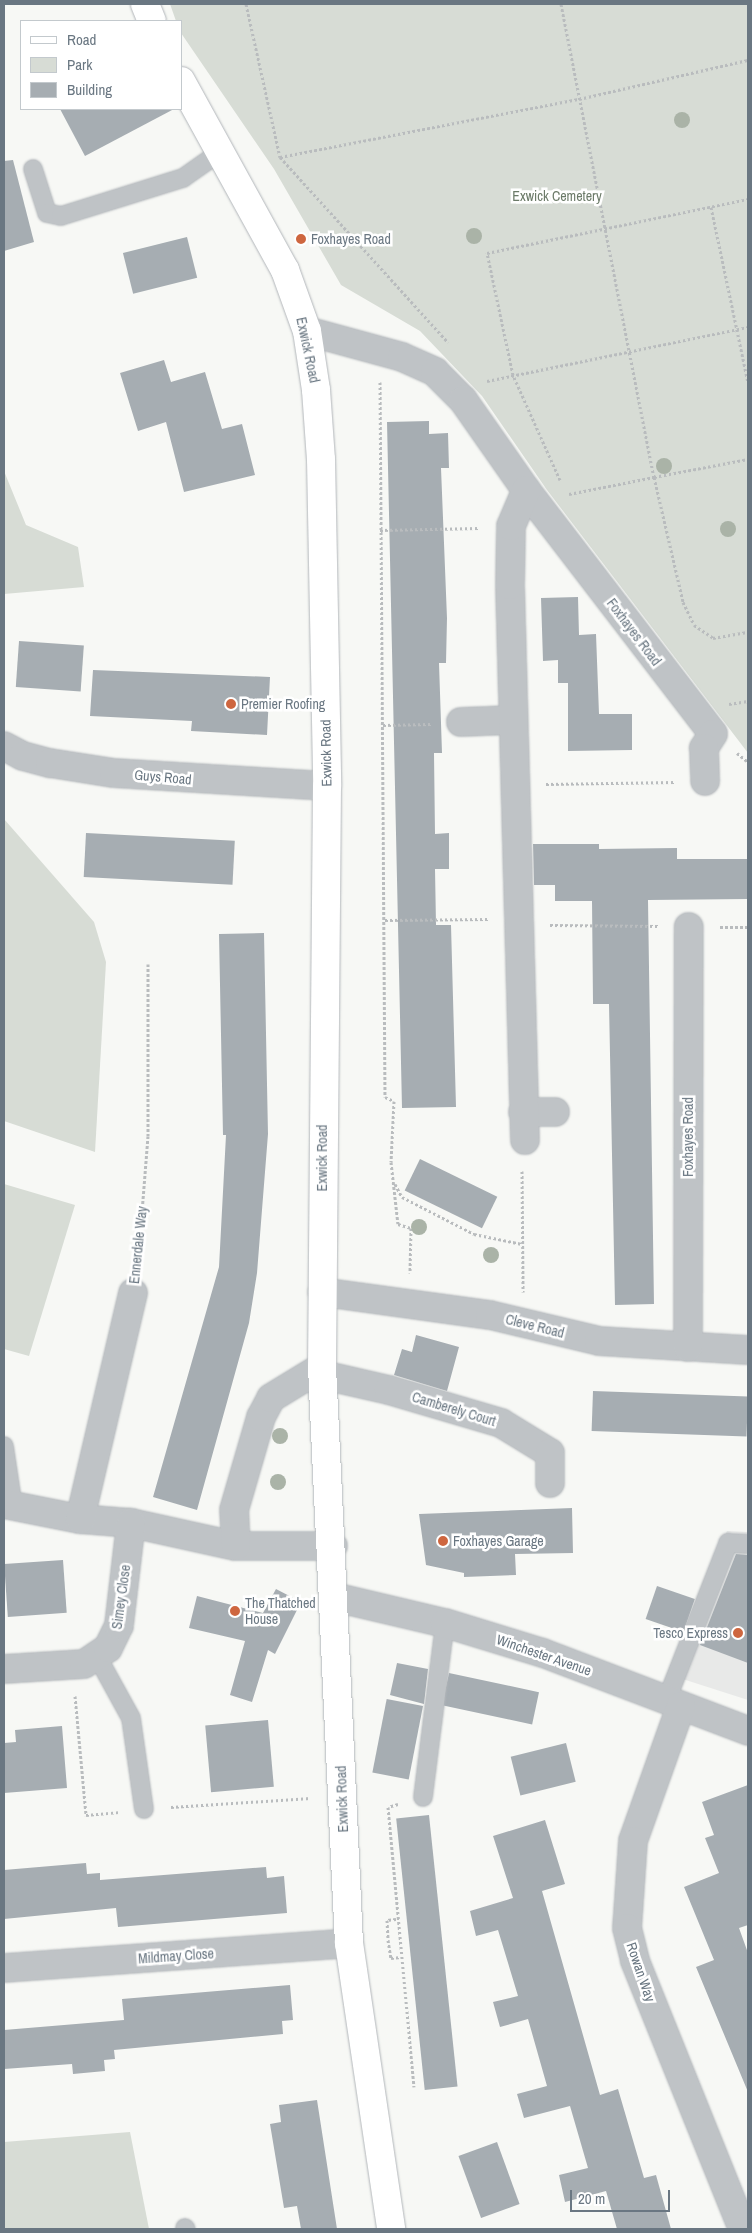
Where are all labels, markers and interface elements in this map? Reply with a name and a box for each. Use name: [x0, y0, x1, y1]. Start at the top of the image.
legend: [20, 20, 182, 110]
text: Road: [67, 29, 96, 50]
text: Park: [67, 54, 92, 75]
text: Building: [67, 79, 112, 100]
park label: Exwick Cemetery: [512, 188, 602, 204]
place label: Foxhayes Road: [311, 231, 391, 247]
marker: Foxhayes Road: [295, 233, 307, 245]
street label: Exwick Road: [293, 315, 323, 385]
street label: Foxhayes Road: [603, 595, 665, 669]
place label: Premier Roofing: [241, 696, 325, 712]
marker: Premier Roofing: [225, 698, 237, 710]
street label: Exwick Road: [317, 719, 335, 787]
street label: Guys Road: [134, 766, 192, 788]
street label: Foxhayes Road: [680, 1097, 696, 1177]
street label: Exwick Road: [314, 1125, 330, 1191]
street label: Ennerdale Way: [126, 1205, 150, 1285]
street label: Cleve Road: [504, 1311, 566, 1341]
street label: Camberely Court: [410, 1388, 498, 1430]
place label: Foxhayes Garage: [453, 1533, 544, 1549]
marker: Foxhayes Garage: [437, 1535, 449, 1547]
street label: Simey Close: [108, 1564, 134, 1630]
place label: The Thatched House: [245, 1595, 316, 1628]
marker: The Thatched House: [229, 1605, 241, 1617]
place label: Tesco Express: [653, 1625, 728, 1641]
marker: Tesco Express: [732, 1627, 744, 1639]
street label: Winchester Avenue: [494, 1631, 594, 1679]
street label: Exwick Road: [332, 1765, 352, 1833]
street label: Rowan Way: [623, 1940, 659, 2004]
street label: Mildmay Close: [138, 1945, 214, 1967]
scale bar: [572, 2180, 672, 2212]
text: 20 m: [578, 2188, 605, 2209]

